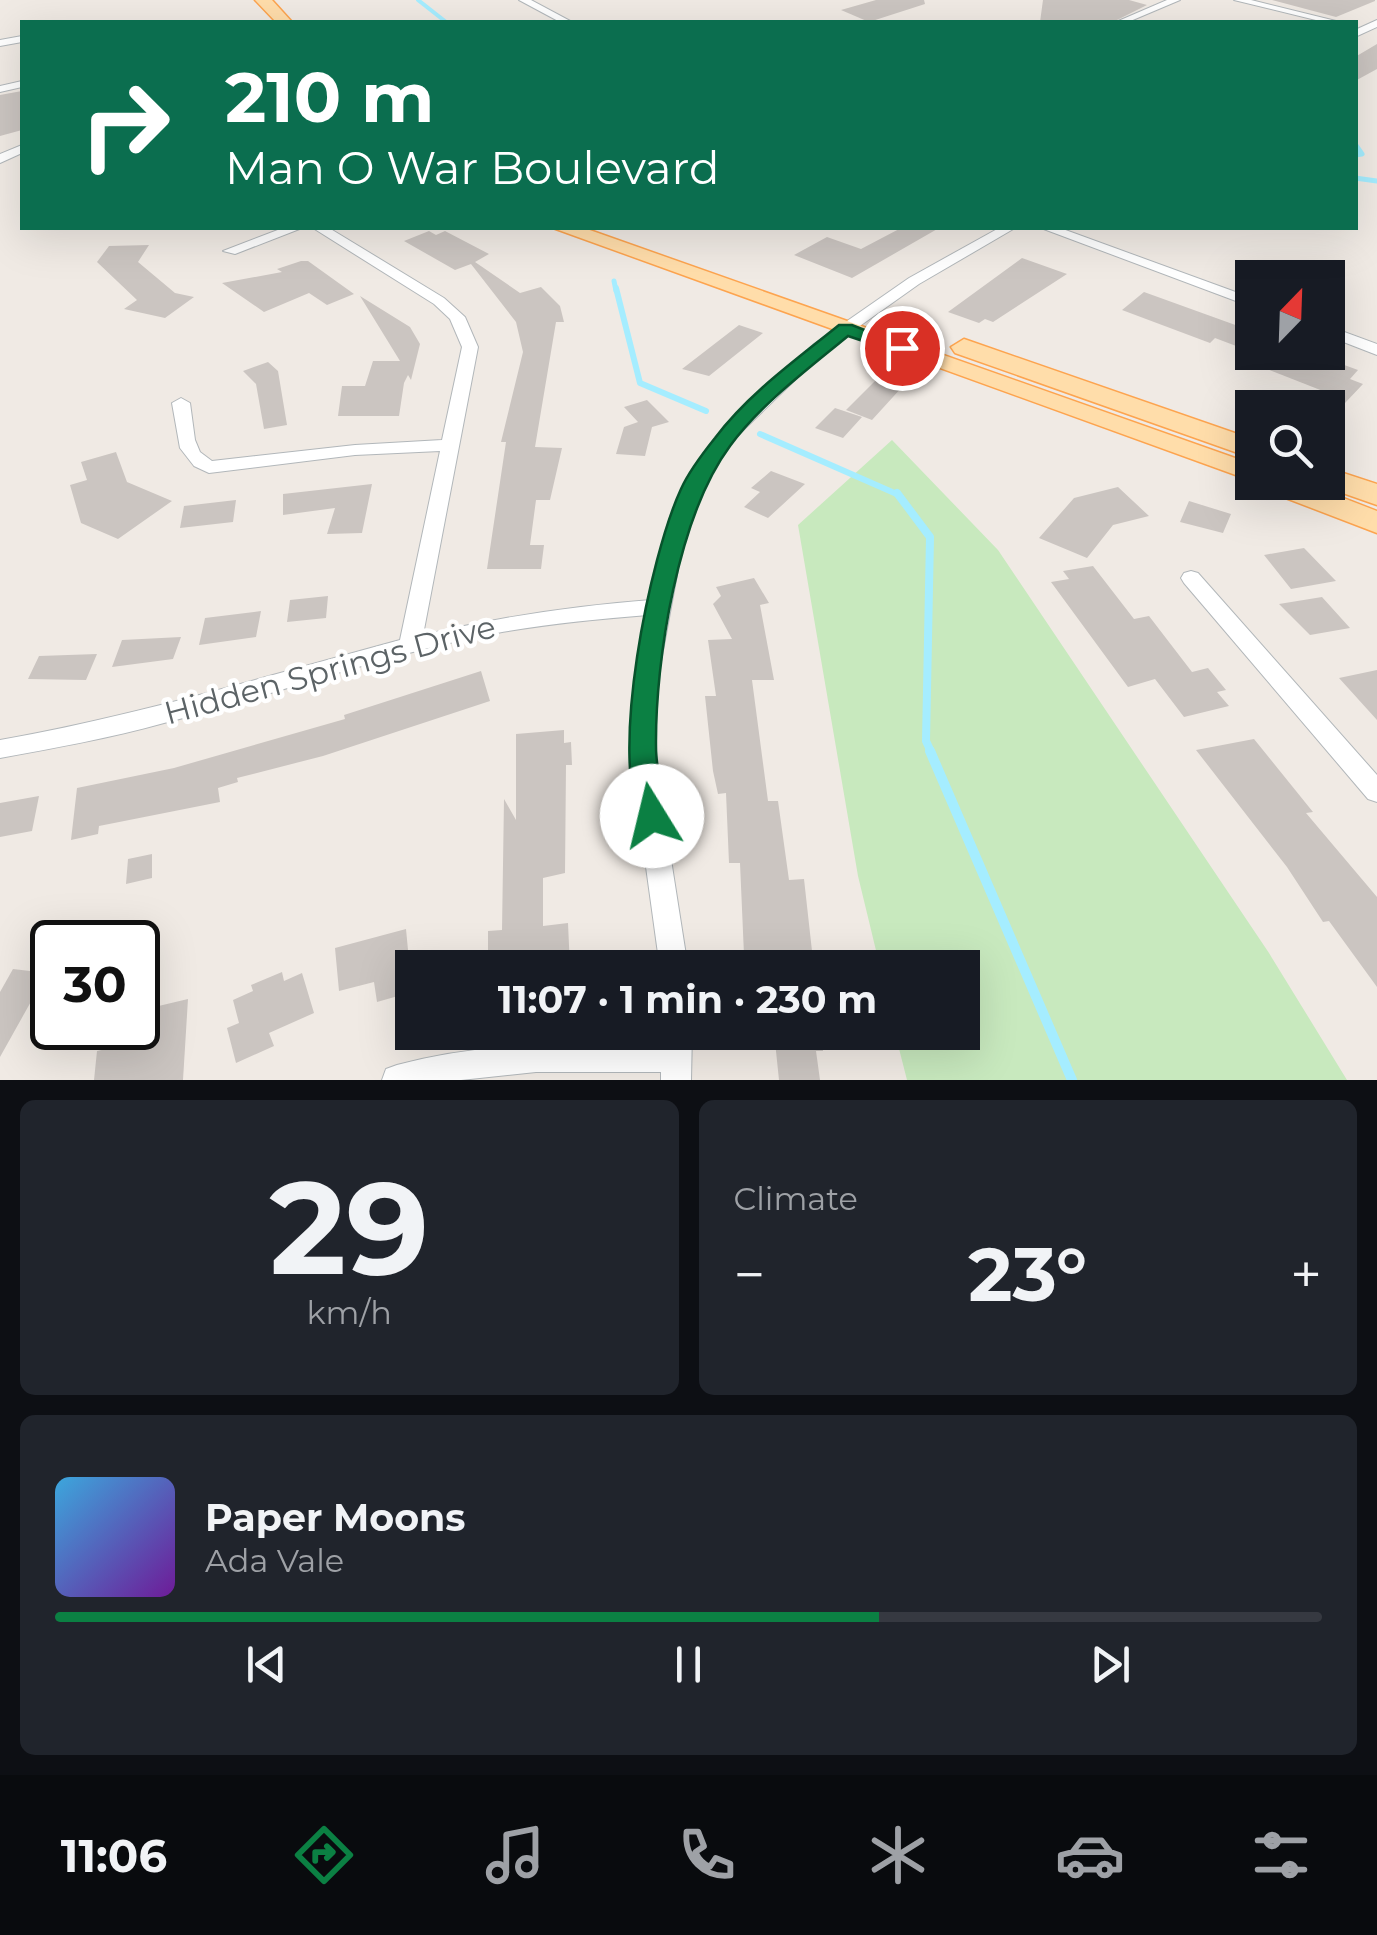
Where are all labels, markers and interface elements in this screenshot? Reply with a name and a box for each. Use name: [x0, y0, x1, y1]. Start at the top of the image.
text: 210 m: [225, 54, 435, 140]
icon: right: [60, 60, 190, 190]
text: Man O War Boulevard: [225, 140, 719, 195]
north arrow: [1235, 260, 1345, 370]
map controls: [1235, 260, 1345, 500]
pin: [860, 306, 945, 391]
icon: arrive: [875, 321, 930, 376]
button: search: [1235, 390, 1345, 500]
street label: Hidden Springs Drive: [160, 607, 500, 733]
position arrow: [600, 764, 704, 868]
speed limit sign: 30: [30, 920, 160, 1050]
text: 11:07 · 1 min · 230 m: [498, 976, 877, 1023]
text: 29: [269, 1148, 429, 1307]
text: Climate: [734, 1179, 858, 1218]
text: 23°: [968, 1228, 1087, 1320]
text: −: [734, 1241, 765, 1308]
text: +: [1290, 1241, 1322, 1308]
text: km/h: [307, 1293, 392, 1332]
text: Paper Moons: [205, 1494, 466, 1541]
text: Ada Vale: [205, 1541, 344, 1580]
icon: previous: [239, 1637, 294, 1692]
icon: pause: [661, 1637, 716, 1692]
icon: next: [1083, 1637, 1138, 1692]
icon: directions: [289, 1820, 359, 1890]
icon: music: [480, 1820, 550, 1890]
icon: phone: [672, 1820, 742, 1890]
icon: climate: [863, 1820, 933, 1890]
icon: car: [1055, 1820, 1125, 1890]
icon: filters: [1246, 1820, 1316, 1890]
text: 11:06: [61, 1828, 167, 1883]

